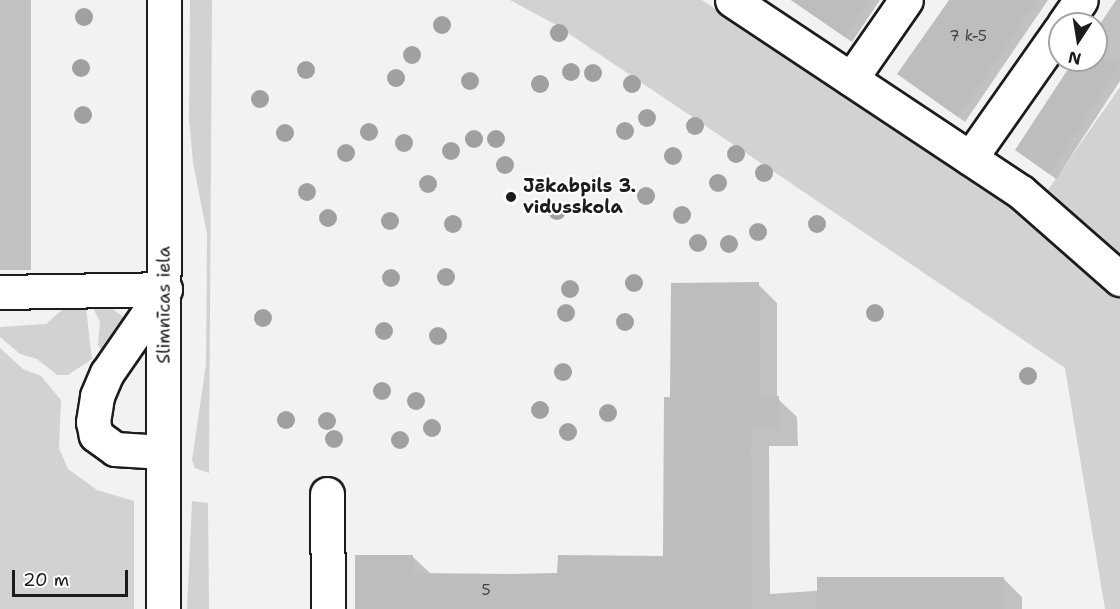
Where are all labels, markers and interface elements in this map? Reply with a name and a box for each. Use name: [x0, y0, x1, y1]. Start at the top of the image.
north arrow: [1048, 12, 1108, 72]
house number: 7 k-5: [949, 28, 987, 46]
text: N: [1066, 47, 1083, 70]
place label: Jēkabpils 3. vidusskola: [523, 176, 636, 219]
marker: Jēkabpils 3. vidusskola: [504, 190, 518, 204]
street label: Slimnīcas iela: [153, 246, 175, 364]
scale bar: [15, 558, 130, 596]
text: 20 m: [23, 568, 69, 592]
house number: 5: [481, 582, 491, 600]

